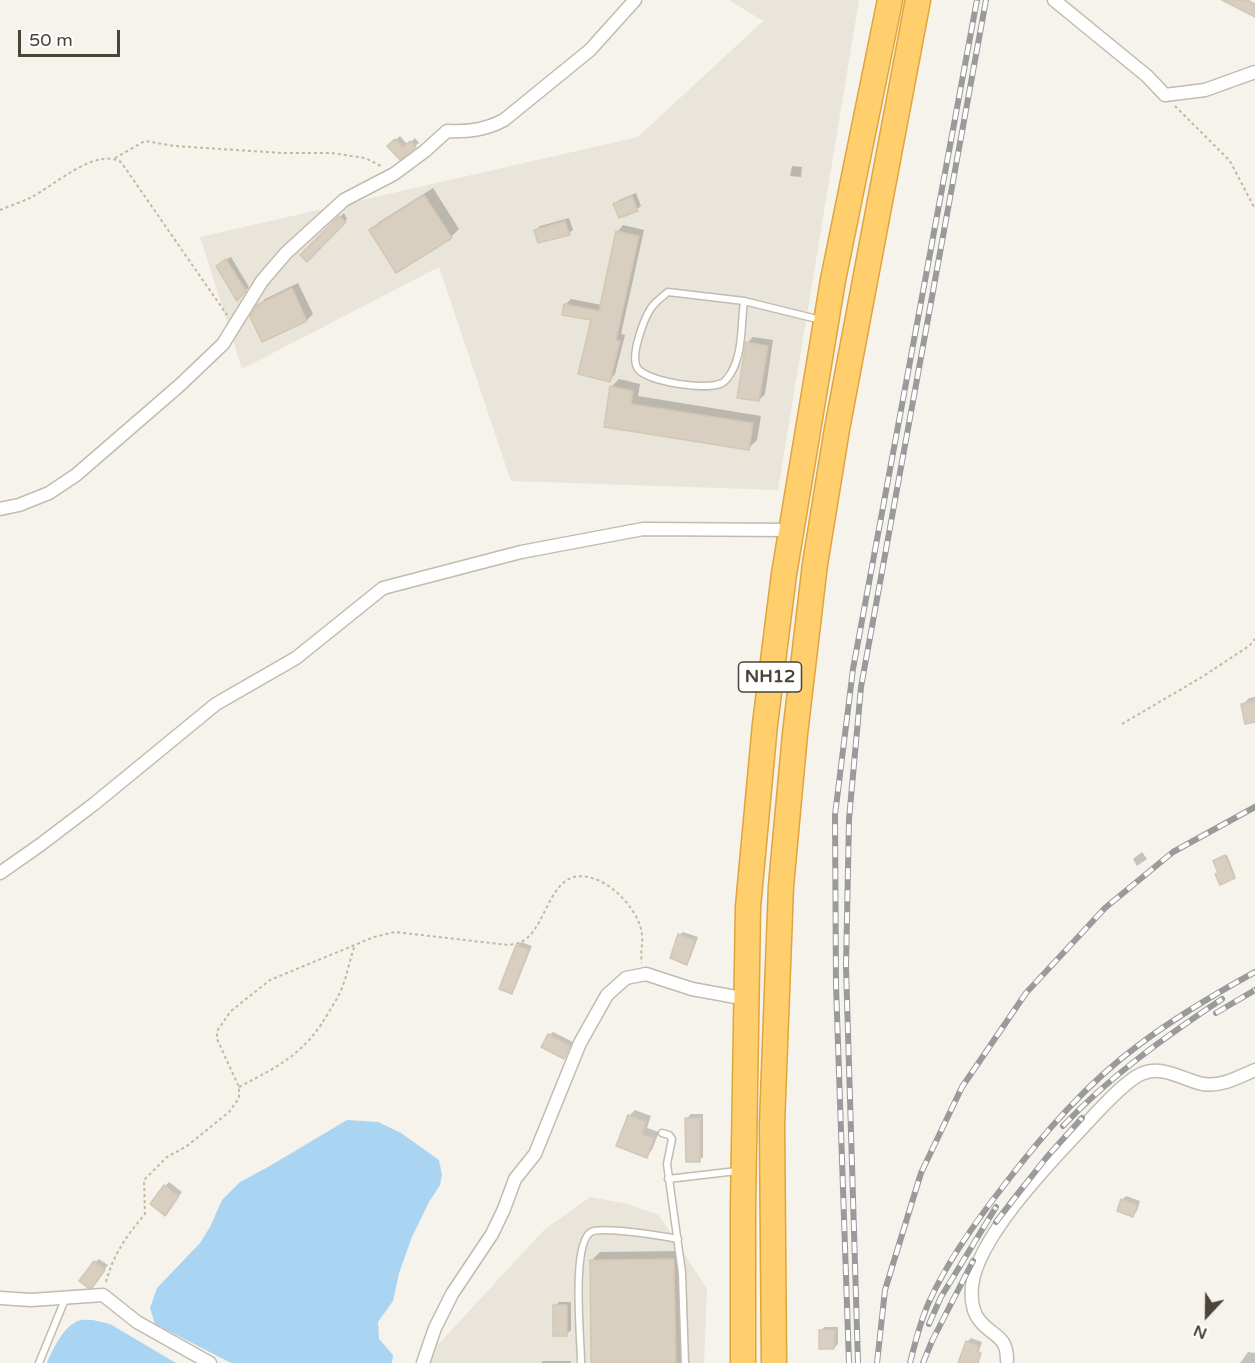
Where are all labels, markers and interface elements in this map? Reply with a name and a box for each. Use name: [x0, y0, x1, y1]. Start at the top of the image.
scale bar: [21, 18, 123, 56]
text: 50 m: [29, 29, 73, 51]
road number: NH12: [738, 662, 802, 692]
north arrow: [1177, 1285, 1237, 1345]
text: N: [1191, 1320, 1210, 1343]

